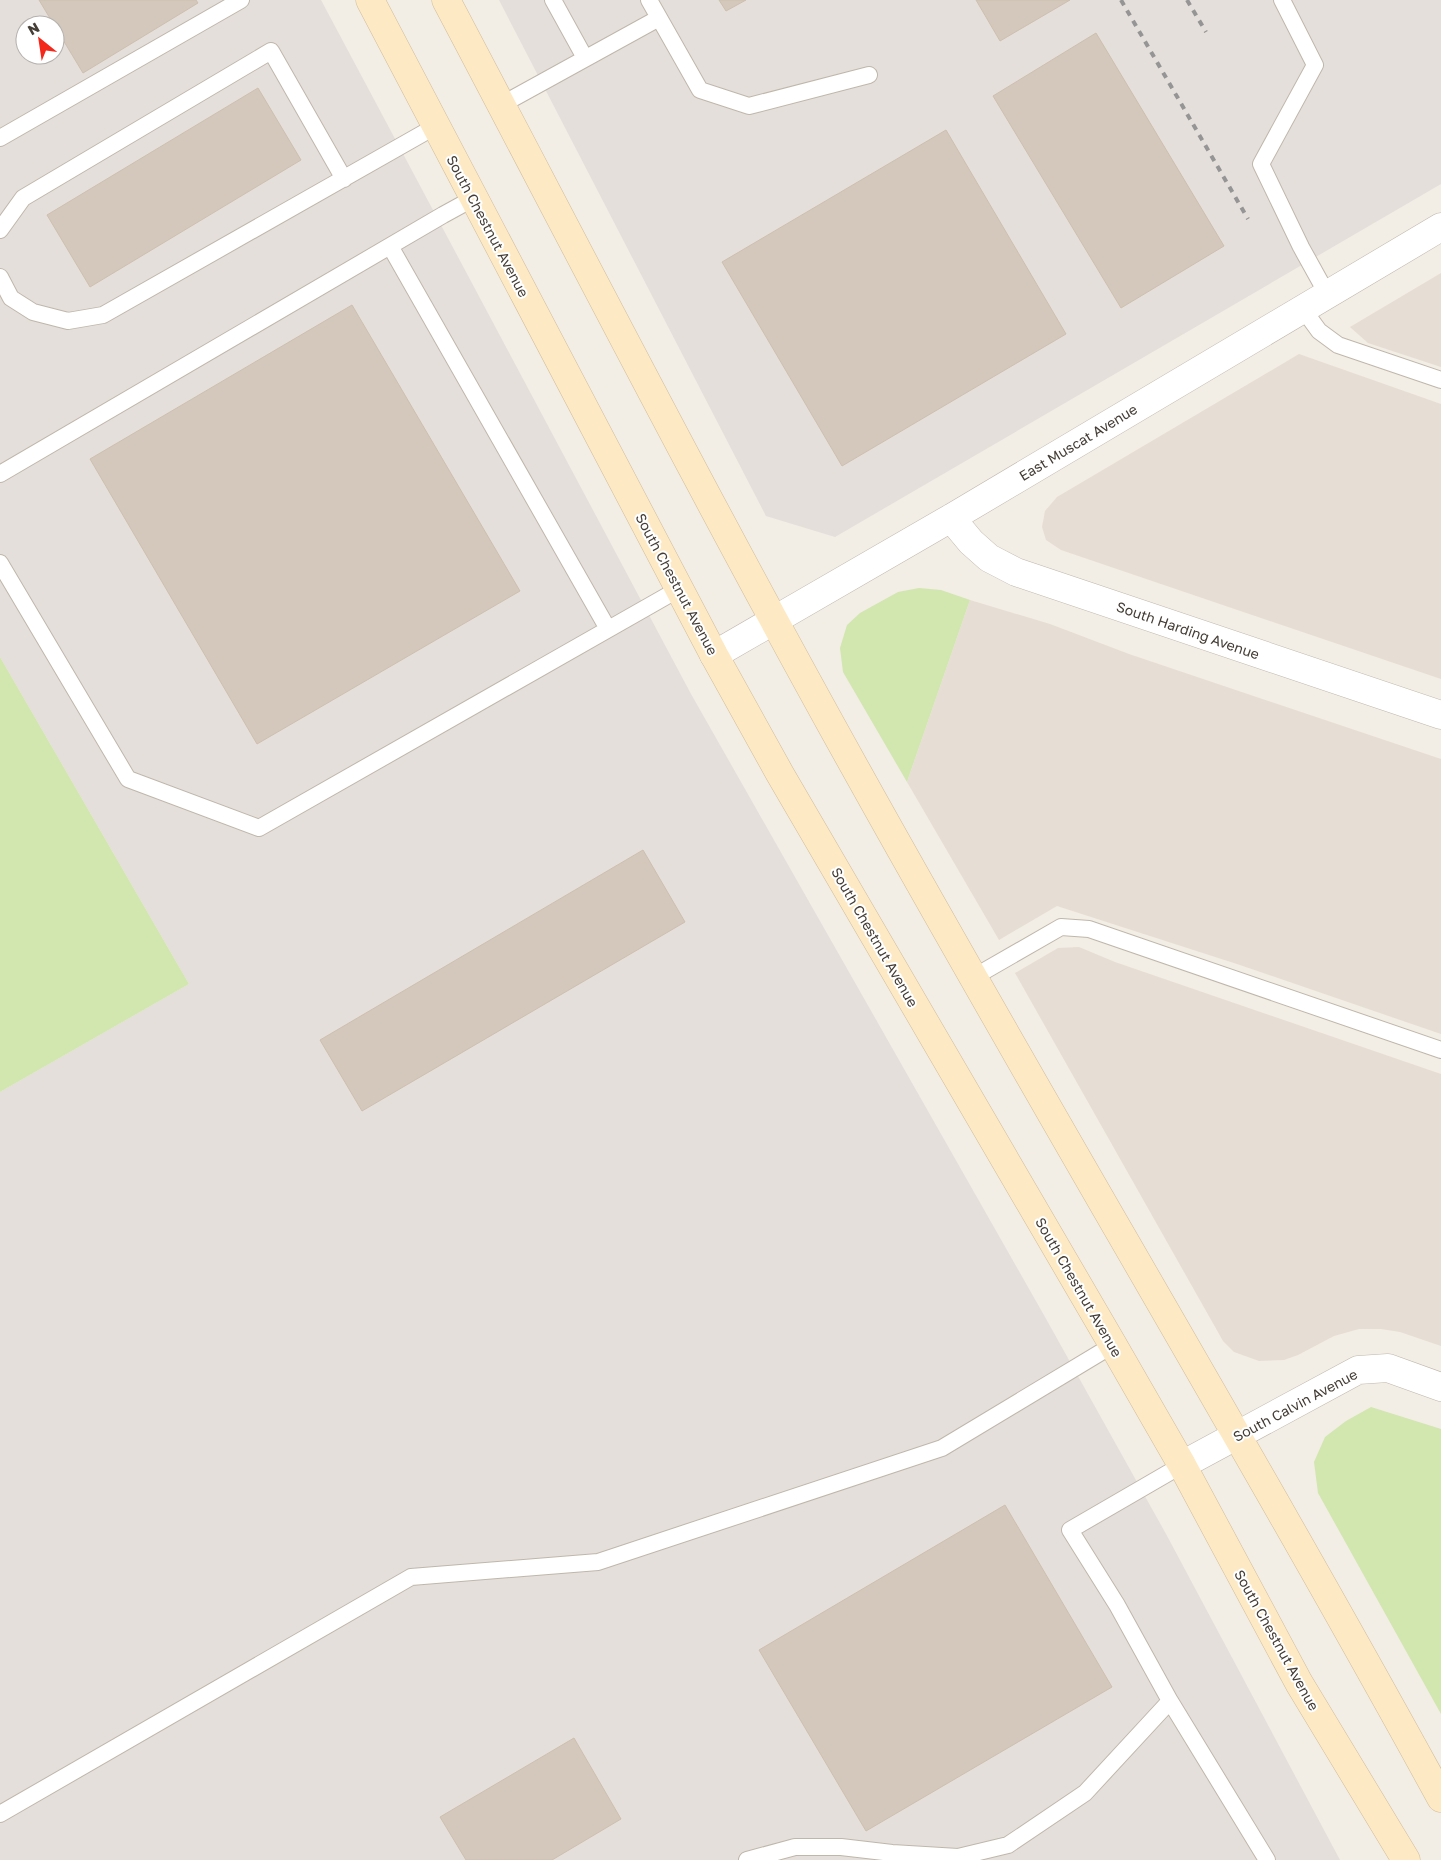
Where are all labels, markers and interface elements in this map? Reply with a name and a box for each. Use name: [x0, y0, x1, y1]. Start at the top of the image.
north arrow: [15, 15, 65, 65]
text: N: [24, 18, 42, 38]
street label: South Chestnut Avenue: [443, 152, 533, 300]
street label: East Muscat Avenue: [1016, 400, 1140, 484]
street label: South Chestnut Avenue: [632, 510, 722, 658]
street label: South Harding Avenue: [1114, 598, 1262, 662]
street label: South Chestnut Avenue: [828, 864, 922, 1010]
street label: South Chestnut Avenue: [1032, 1214, 1126, 1360]
street label: South Calvin Avenue: [1230, 1365, 1360, 1445]
street label: South Chestnut Avenue: [1231, 1567, 1323, 1713]

